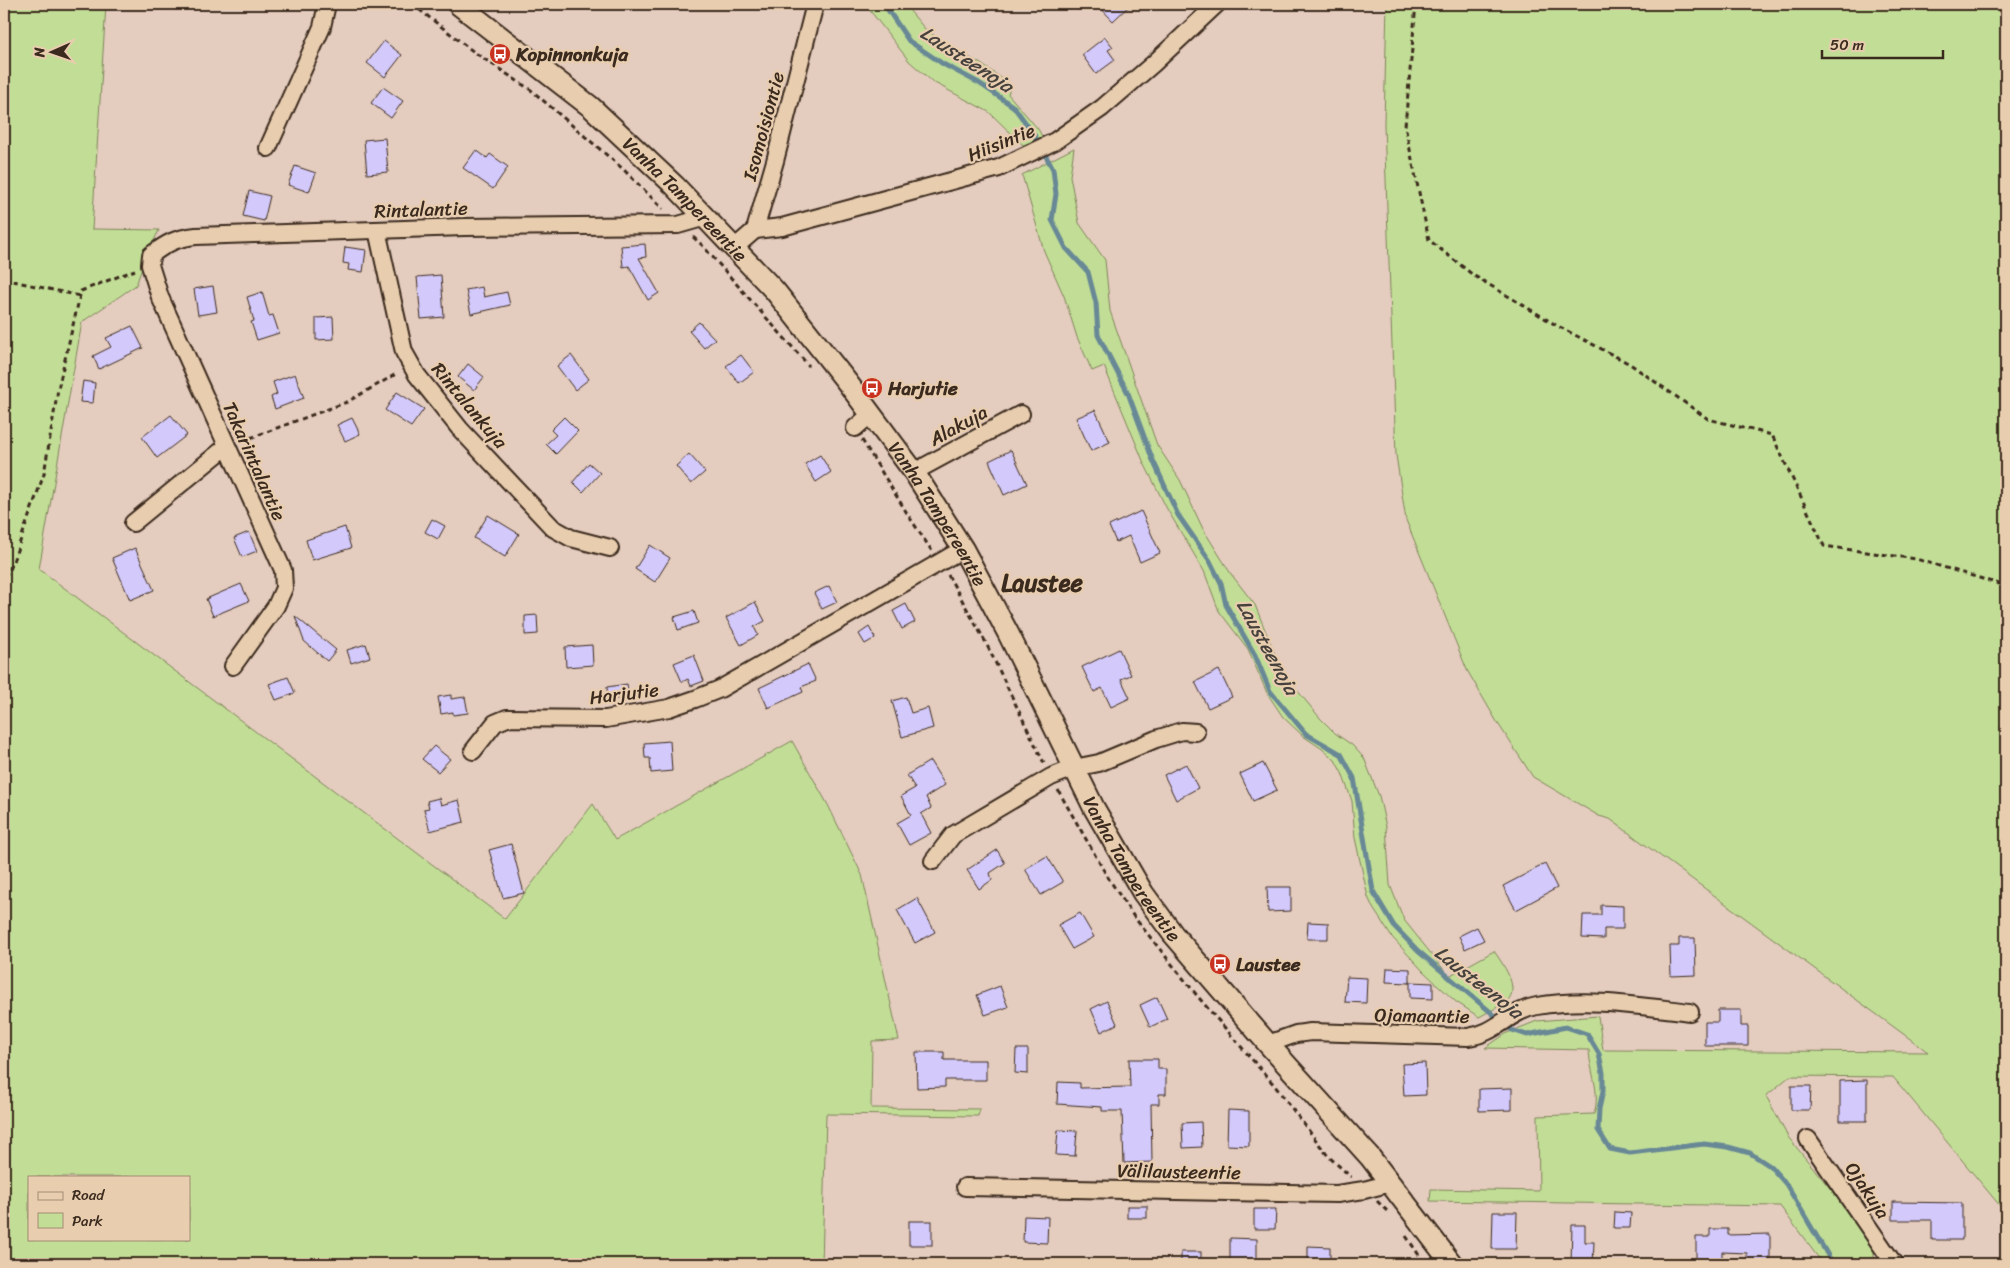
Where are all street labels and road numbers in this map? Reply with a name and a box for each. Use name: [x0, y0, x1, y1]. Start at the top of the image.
street label: Isomoisiontie: [733, 68, 794, 185]
street label: Hiisintie: [962, 114, 1040, 171]
street label: Vanha Tampereentie: [615, 128, 756, 270]
street label: Rintalantie: [374, 191, 468, 228]
street label: Rintalankuja: [423, 354, 516, 457]
street label: Takarintalantie: [213, 396, 296, 527]
street label: Alakuja: [922, 396, 994, 456]
street label: Vanha Tampereentie: [879, 434, 996, 593]
street label: Harjutie: [587, 673, 661, 714]
street label: Vanha Tampereentie: [1074, 790, 1189, 950]
street label: Ojamaantie: [1374, 998, 1470, 1033]
street label: Välilausteentie: [1117, 1154, 1241, 1189]
street label: Ojakuja: [1836, 1155, 1899, 1226]

